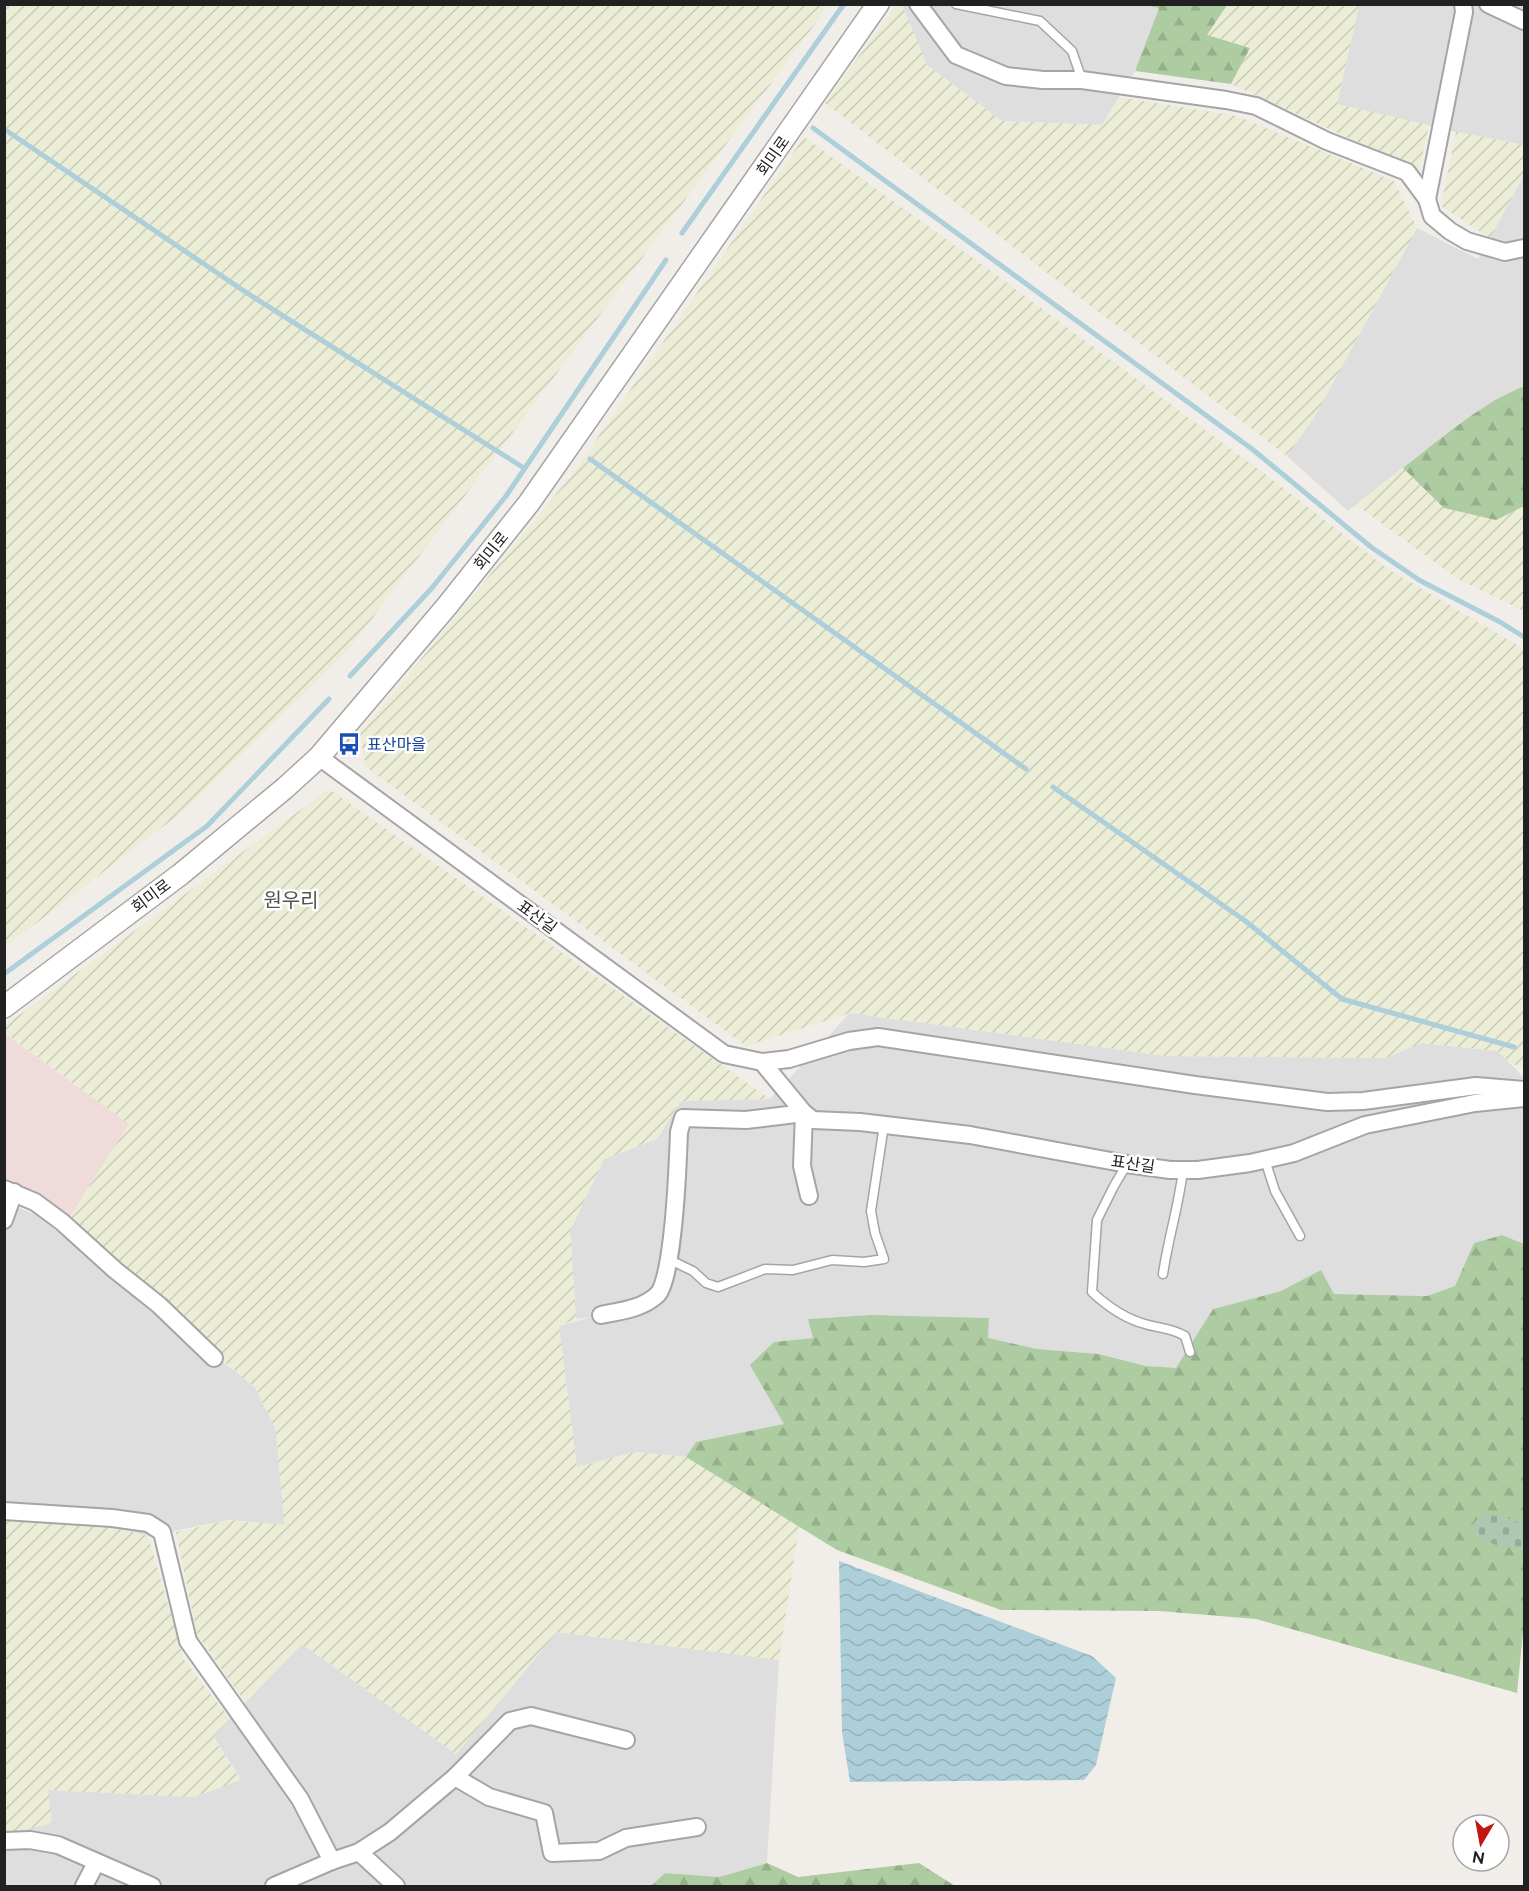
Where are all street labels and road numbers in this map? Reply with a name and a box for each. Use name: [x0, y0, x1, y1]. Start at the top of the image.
street label: 회미로: [753, 132, 794, 180]
street label: 회미로: [470, 528, 512, 574]
street label: 회미로: [128, 875, 175, 917]
street label: 표산길: [514, 896, 560, 938]
street label: 표산길: [1110, 1152, 1156, 1176]

